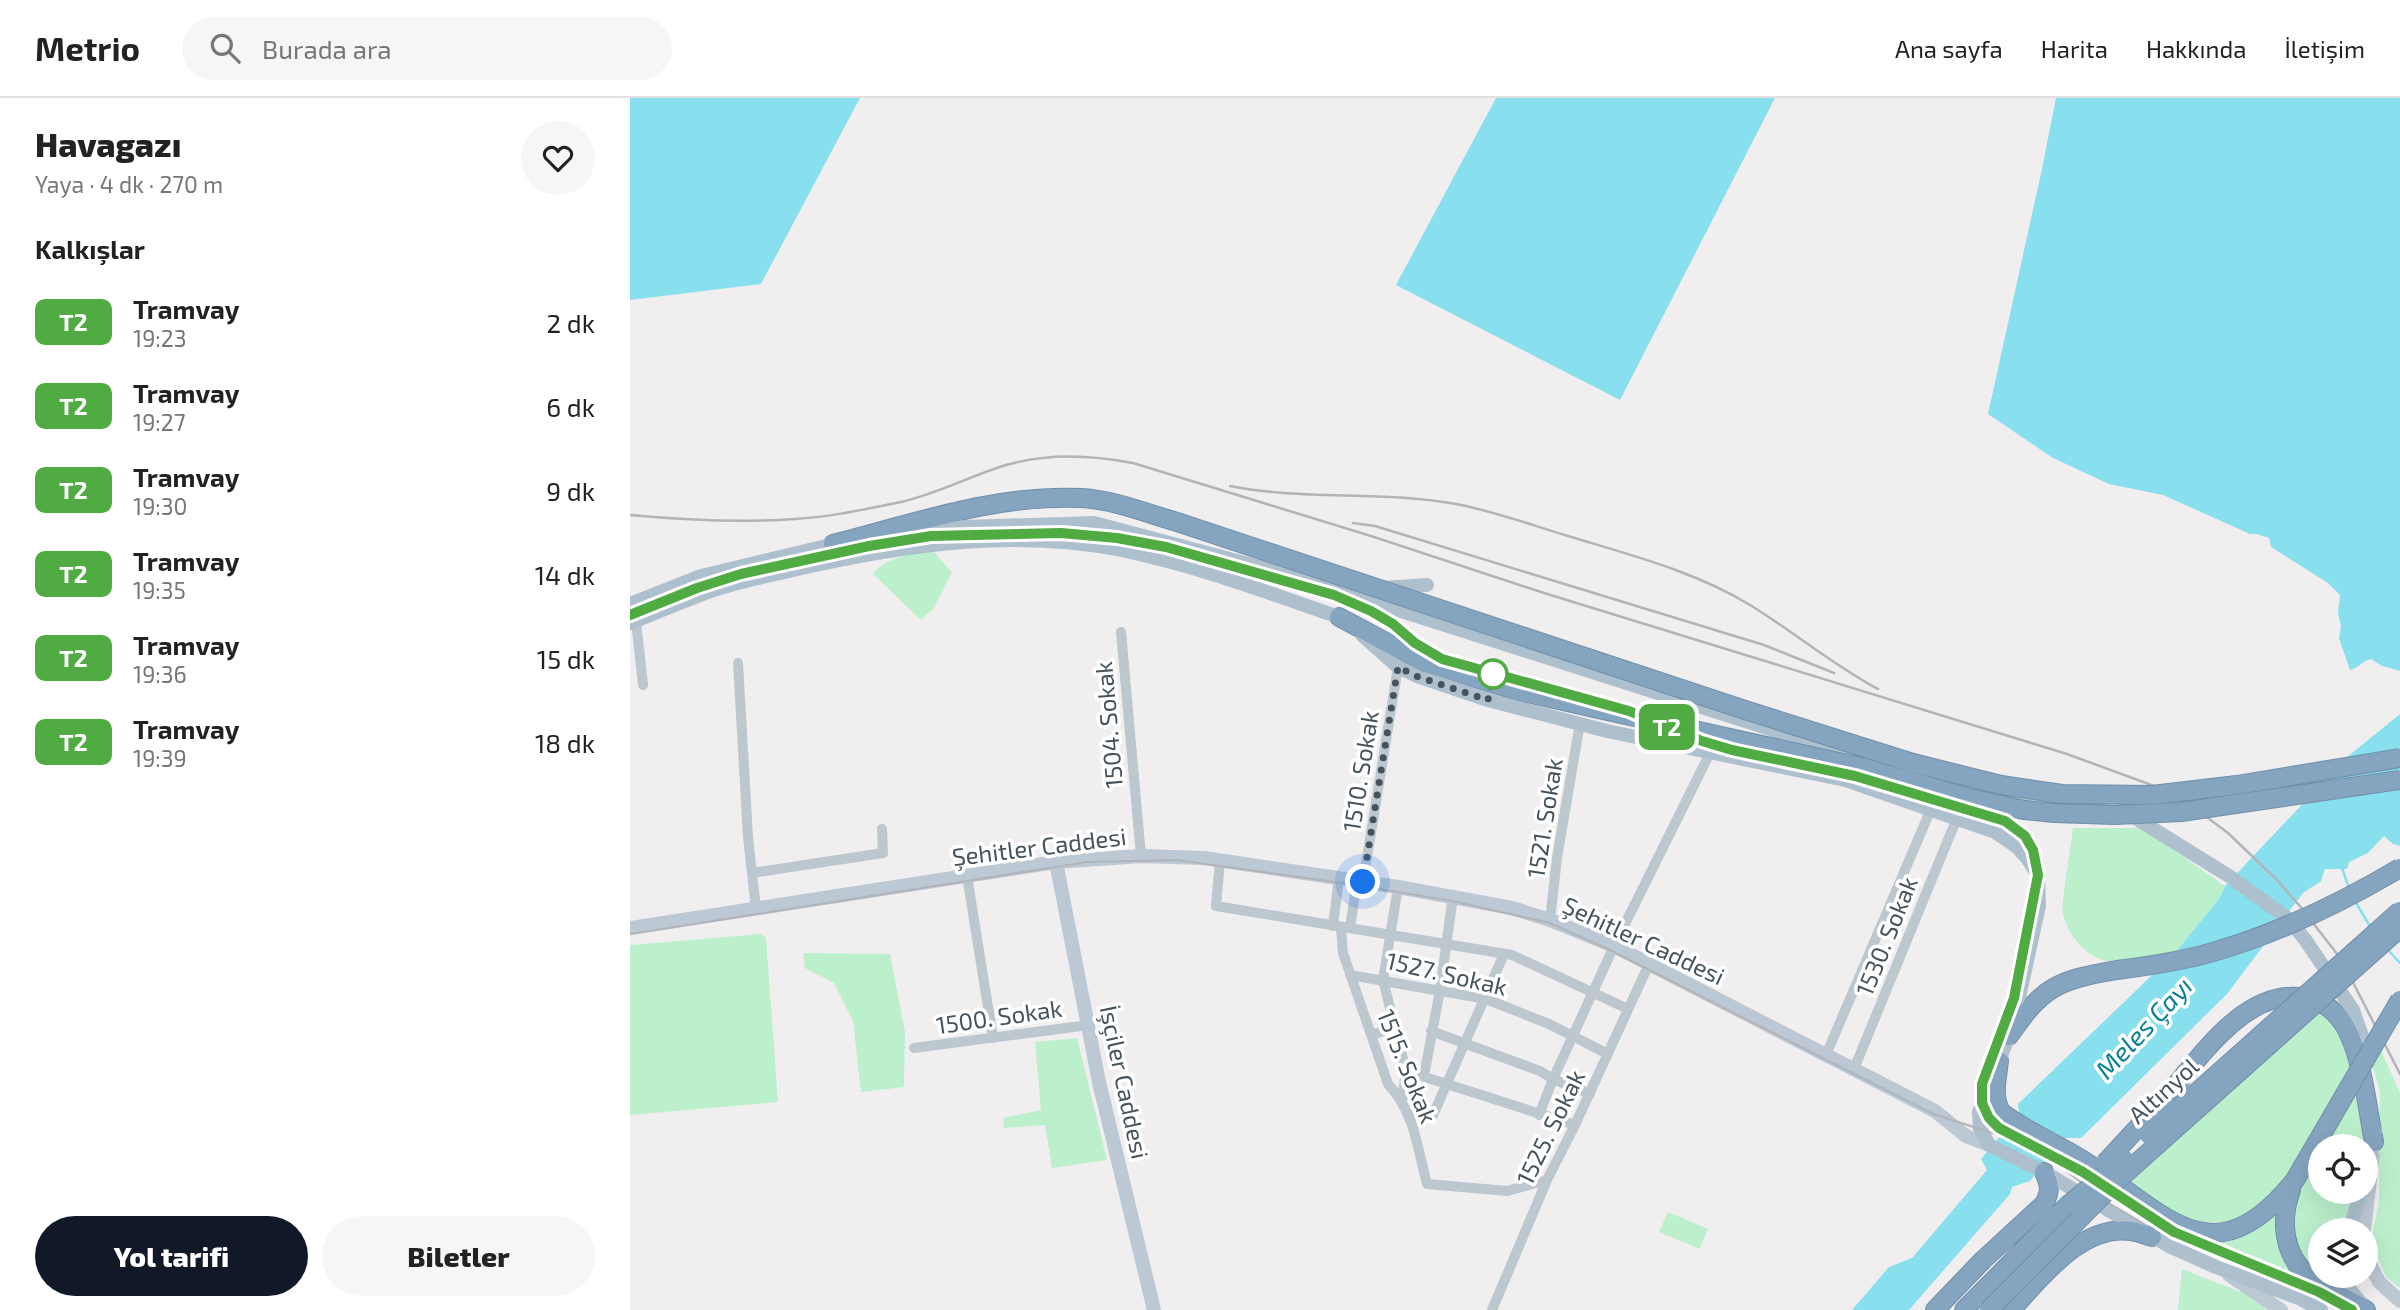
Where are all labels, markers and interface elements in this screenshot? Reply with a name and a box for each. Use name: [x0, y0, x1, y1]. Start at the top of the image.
search box: [182, 17, 672, 80]
text: Metrio: [35, 28, 140, 68]
icon: search: [206, 29, 244, 67]
text: Burada ara: [262, 33, 392, 64]
text: Ana sayfa: [1895, 34, 2003, 63]
text: Harita: [2041, 34, 2108, 63]
text: Hakkında: [2146, 34, 2246, 63]
text: İletişim: [2284, 34, 2365, 63]
button: heart: [521, 121, 595, 195]
text: Havagazı: [35, 124, 181, 164]
text: Yaya · 4 dk · 270 m: [35, 170, 223, 198]
text: Kalkışlar: [35, 233, 145, 264]
text: Tramvay: [133, 293, 239, 324]
text: T2: [59, 307, 88, 336]
text: 2 dk: [546, 307, 595, 338]
text: 19:23: [133, 324, 186, 352]
text: Tramvay: [133, 377, 239, 408]
text: T2: [59, 391, 88, 420]
text: 6 dk: [546, 391, 595, 422]
text: 19:27: [133, 408, 185, 436]
text: Tramvay: [133, 461, 239, 492]
text: T2: [59, 475, 88, 504]
text: 9 dk: [546, 475, 595, 506]
text: 19:30: [133, 492, 187, 520]
text: Tramvay: [133, 545, 239, 576]
text: T2: [59, 559, 88, 588]
text: 14 dk: [535, 559, 595, 590]
text: 19:35: [133, 576, 186, 604]
text: Tramvay: [133, 629, 239, 660]
text: T2: [59, 643, 88, 672]
text: 15 dk: [537, 643, 595, 674]
unlabelled marker: [1478, 659, 1508, 689]
text: 19:36: [133, 660, 187, 688]
street label: 1504. Sokak: [1088, 660, 1128, 790]
line badge: T2: [1636, 704, 1698, 750]
street label: 1510. Sokak: [1336, 708, 1384, 834]
text: T2: [1653, 712, 1681, 741]
text: Tramvay: [133, 713, 239, 744]
text: T2: [59, 727, 88, 756]
text: 18 dk: [535, 727, 595, 758]
text: 19:39: [133, 744, 187, 772]
street label: 1521. Sokak: [1520, 756, 1568, 880]
street label: Şehitler Caddesi: [950, 821, 1128, 872]
your location: [1345, 864, 1380, 899]
street label: 1530. Sokak: [1849, 872, 1923, 1000]
street label: Şehitler Caddesi: [1558, 890, 1730, 991]
street label: 1527. Sokak: [1384, 945, 1510, 1001]
water label: Meles Çayı: [2088, 970, 2199, 1085]
street label: 1500. Sokak: [934, 993, 1064, 1039]
street label: İşçiler Caddesi: [1094, 1003, 1155, 1162]
street label: 1515. Sokak: [1372, 1005, 1444, 1127]
street label: Altınyol: [2122, 1051, 2204, 1129]
street label: 1525. Sokak: [1510, 1065, 1590, 1189]
map controls: [2308, 1134, 2378, 1288]
button: locate: [2308, 1134, 2378, 1204]
button: Yol tarifi: [35, 1216, 308, 1296]
button: Biletler: [322, 1216, 595, 1296]
button: layers: [2308, 1218, 2378, 1288]

